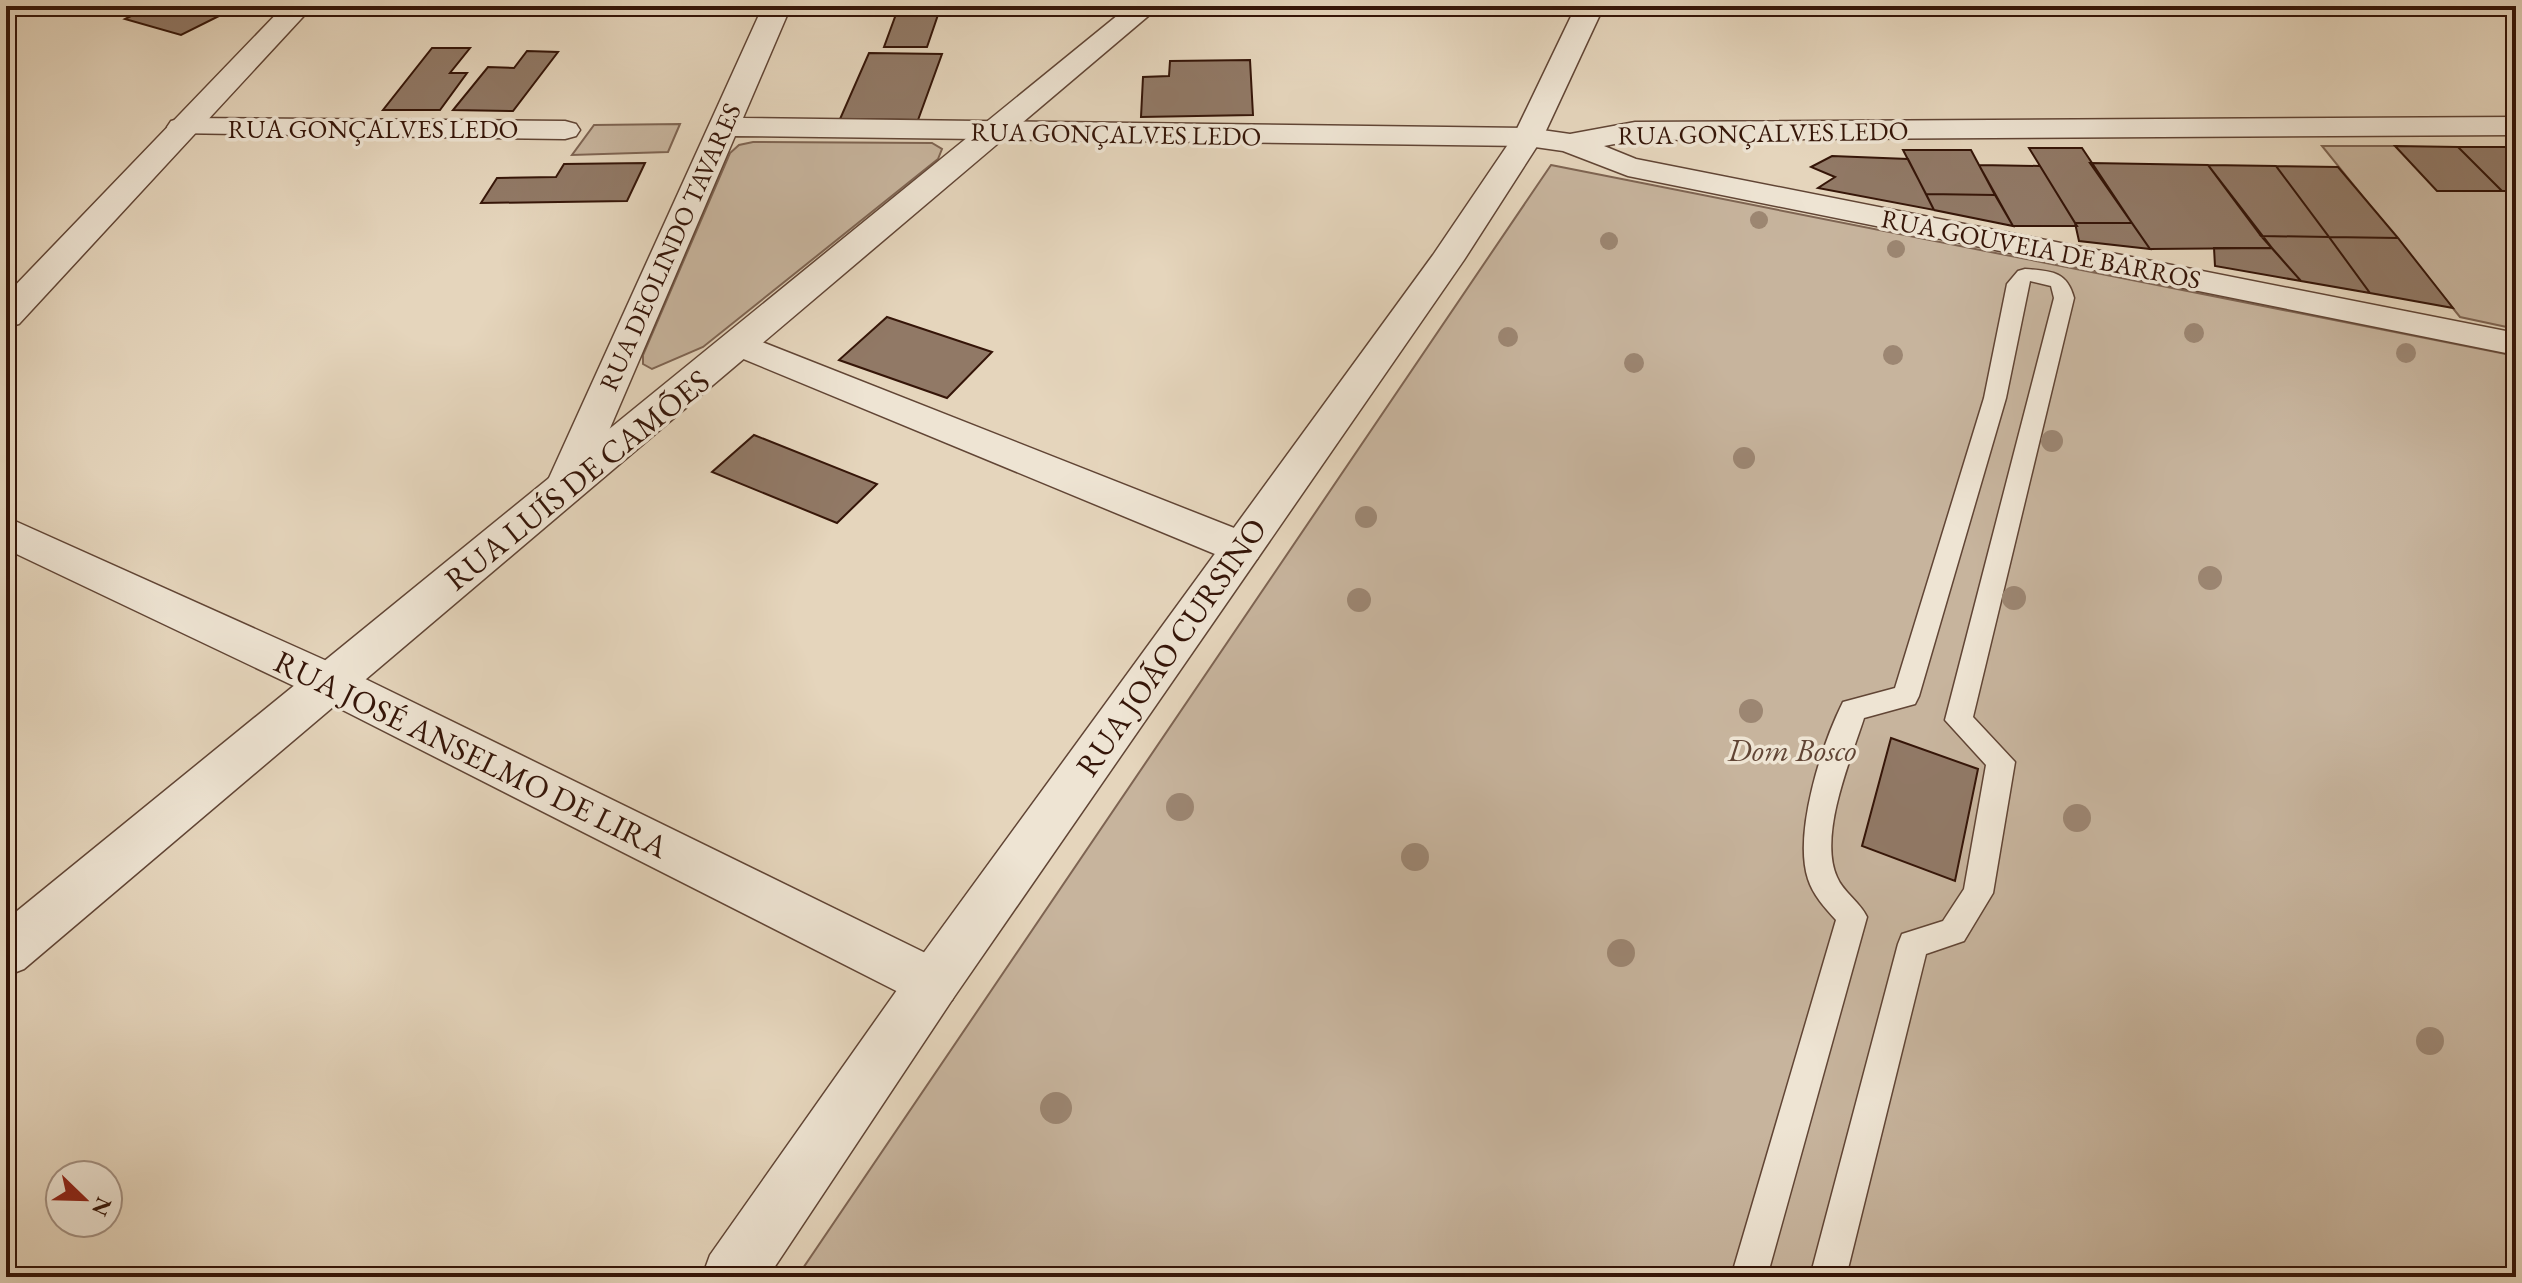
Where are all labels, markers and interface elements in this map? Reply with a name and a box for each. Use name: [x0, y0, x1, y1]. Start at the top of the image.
street label: RUA DEOLINDO TAVARES: [591, 98, 749, 396]
street label: RUA GONÇALVES LEDO: [228, 112, 518, 146]
street label: RUA GONÇALVES LEDO: [1617, 113, 1909, 153]
street label: RUA GONÇALVES LEDO: [970, 114, 1262, 154]
street label: RUA GOUVEIA DE BARROS: [1878, 201, 2204, 297]
street label: RUA LUÍS DE CAMÕES: [436, 360, 718, 600]
street label: RUA JOÃO CURSINO: [1066, 510, 1276, 784]
street label: RUA JOSÉ ANSELMO DE LIRA: [267, 640, 675, 868]
park label: Dom Bosco: [1727, 729, 1856, 771]
north arrow: [44, 1159, 124, 1239]
text: N: [85, 1193, 119, 1221]

